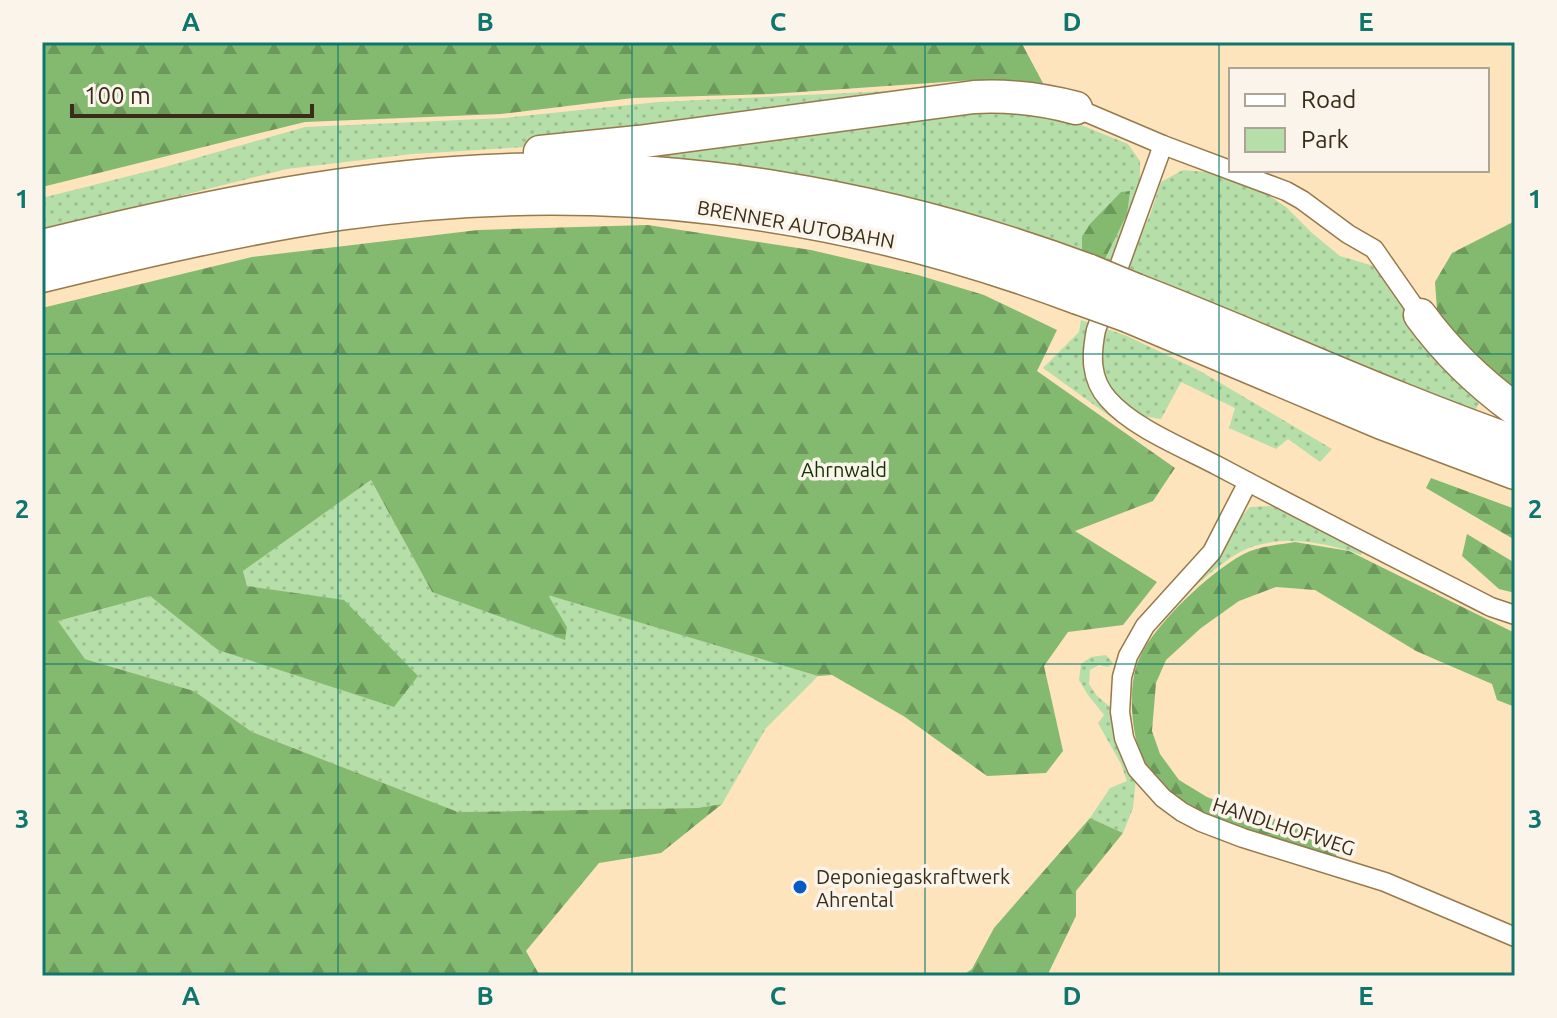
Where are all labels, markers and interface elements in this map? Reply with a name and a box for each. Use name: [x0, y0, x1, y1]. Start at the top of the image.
text: A: [182, 7, 201, 36]
text: B: [476, 7, 494, 36]
text: C: [770, 7, 787, 36]
text: D: [1063, 7, 1081, 36]
text: E: [1358, 7, 1374, 36]
scale bar: [72, 68, 312, 118]
legend: [1229, 68, 1489, 172]
text: 100 m: [84, 82, 151, 109]
text: Road: [1301, 86, 1356, 113]
text: Park: [1301, 126, 1349, 153]
text: 1: [15, 184, 29, 213]
text: 1: [1528, 184, 1542, 213]
street label: BRENNER AUTOBAHN: [695, 195, 897, 253]
park label: Ahrnwald: [801, 458, 887, 481]
text: 2: [15, 494, 29, 523]
text: 2: [1528, 494, 1542, 523]
street label: HANDLHOFWEG: [1210, 792, 1358, 860]
text: 3: [15, 804, 29, 833]
text: 3: [1528, 804, 1542, 833]
place label: Deponiegaskraftwerk Ahrental: [816, 865, 1010, 911]
marker: Deponiegaskraftwerk Ahrental: [791, 878, 809, 896]
text: A: [182, 981, 201, 1010]
text: B: [476, 981, 494, 1010]
text: C: [770, 981, 787, 1010]
text: D: [1063, 981, 1081, 1010]
text: E: [1358, 981, 1374, 1010]

